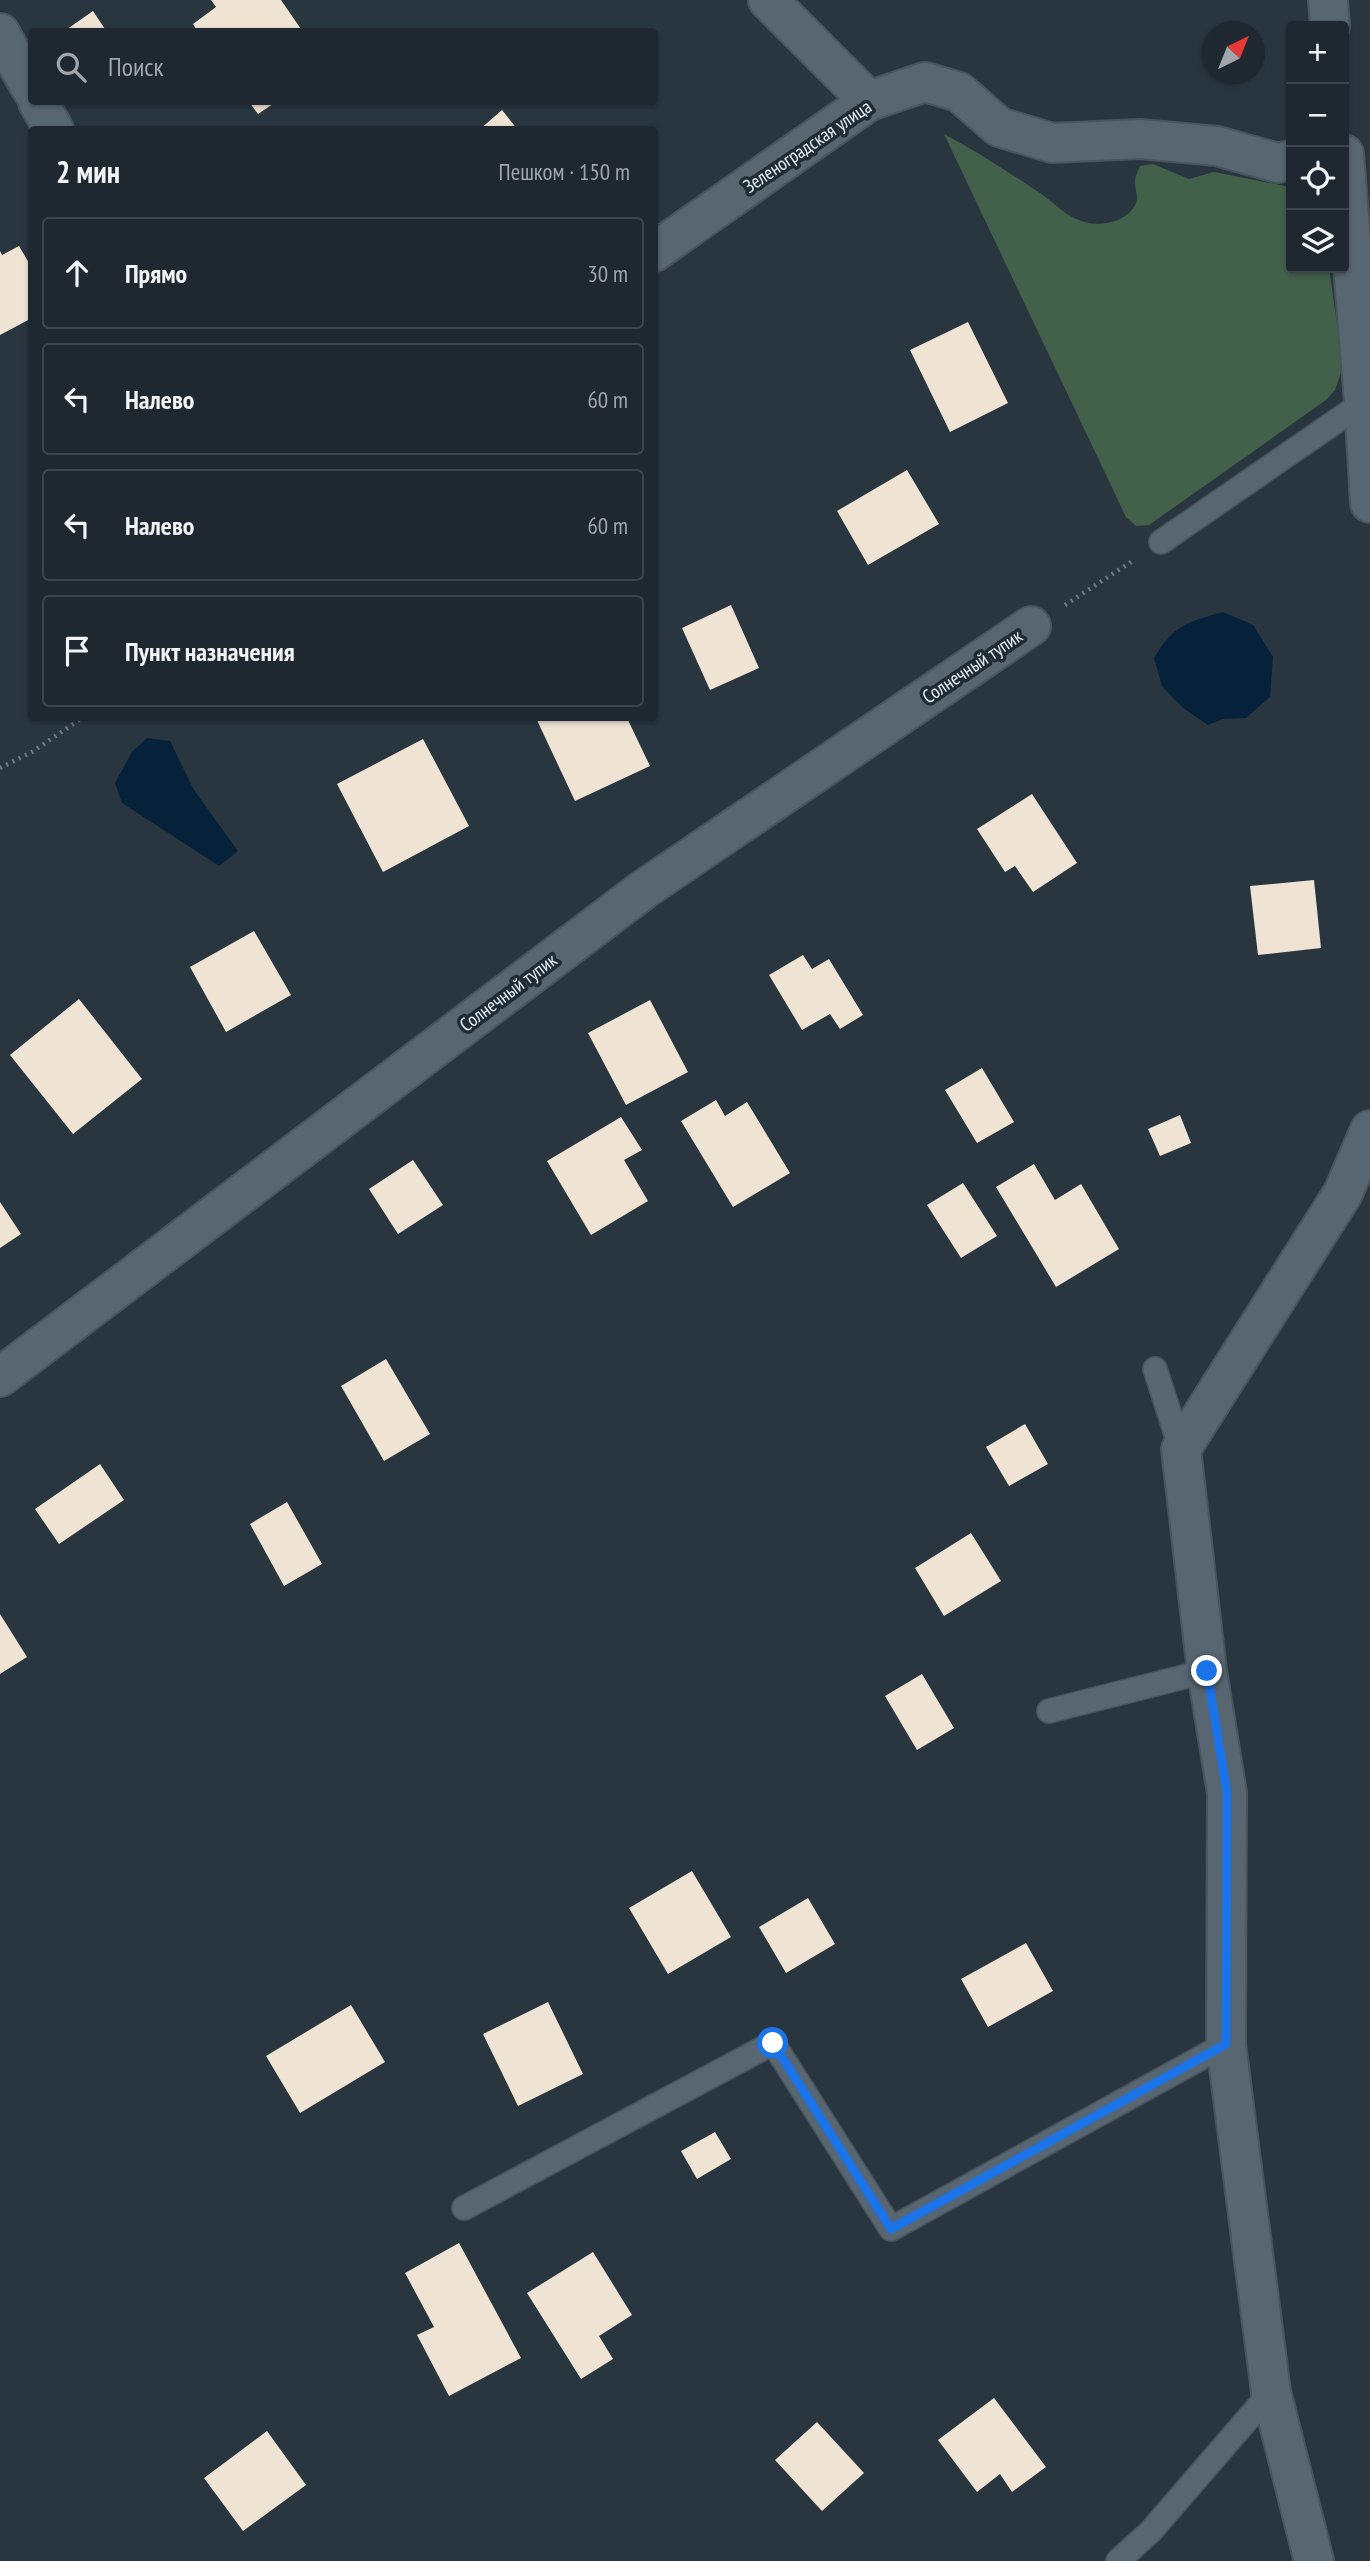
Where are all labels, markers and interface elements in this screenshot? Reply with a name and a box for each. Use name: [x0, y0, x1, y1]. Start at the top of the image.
north arrow: [1202, 21, 1265, 84]
map controls: [1286, 21, 1349, 273]
button: +: [1286, 21, 1349, 84]
search box: [28, 28, 658, 105]
icon: search: [52, 48, 90, 86]
text: Поиск: [108, 50, 164, 83]
button: −: [1286, 84, 1349, 147]
street label: Зеленоградская улица: [738, 94, 876, 198]
button: locate: [1286, 147, 1349, 210]
text: 2 мин: [56, 152, 120, 191]
text: Пешком · 150 m: [499, 157, 630, 186]
button: layers: [1286, 210, 1349, 273]
icon: ahead: [58, 254, 96, 292]
text: Прямо: [125, 257, 187, 290]
text: 30 m: [587, 259, 628, 288]
icon: left: [58, 380, 96, 418]
text: Налево: [125, 383, 194, 416]
text: 60 m: [587, 385, 628, 414]
icon: left: [58, 506, 96, 544]
text: Налево: [125, 509, 194, 542]
text: 60 m: [587, 511, 628, 540]
street label: Солнечный тупик: [917, 623, 1027, 708]
icon: arrive: [58, 632, 96, 670]
text: Пункт назначения: [125, 635, 295, 668]
street label: Солнечный тупик: [455, 947, 562, 1036]
route end: [1191, 1655, 1222, 1686]
route start: [757, 2027, 788, 2058]

